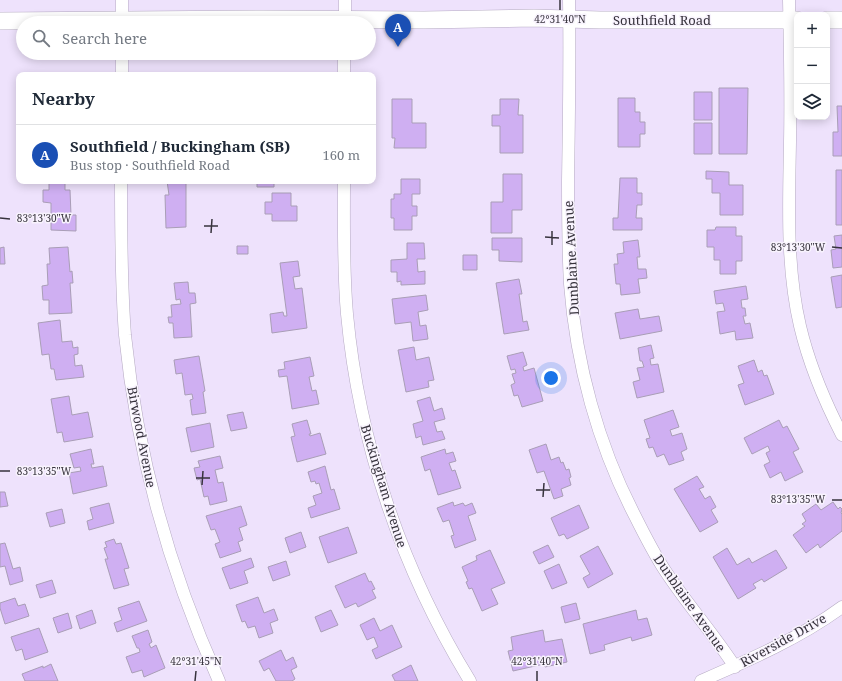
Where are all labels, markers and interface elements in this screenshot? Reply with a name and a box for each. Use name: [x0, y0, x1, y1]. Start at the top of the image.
street label: Southfield Road: [613, 11, 711, 29]
text: 42°31'40"N: [534, 12, 586, 26]
map controls: [794, 12, 830, 120]
button: +: [794, 12, 830, 48]
pin: A: [385, 14, 411, 47]
search box: [16, 16, 376, 60]
icon: search: [30, 27, 52, 49]
text: Search here: [62, 28, 147, 48]
button: −: [794, 48, 830, 84]
button: layers: [794, 84, 830, 120]
text: Nearby: [32, 87, 95, 110]
text: Southfield / Buckingham (SB): [70, 136, 290, 156]
text: A: [40, 146, 50, 164]
text: 160 m: [323, 146, 360, 164]
text: Bus stop · Southfield Road: [70, 156, 230, 174]
street label: Dunblaine Avenue: [559, 200, 583, 316]
text: 83°13'30"W: [17, 211, 72, 225]
text: 83°13'30"W: [771, 240, 826, 254]
your location: [541, 368, 561, 388]
street label: Birwood Avenue: [123, 385, 161, 489]
street label: Buckingham Avenue: [357, 422, 411, 550]
text: 83°13'35"W: [17, 464, 72, 478]
text: 83°13'35"W: [771, 492, 826, 506]
street label: Dunblaine Avenue: [650, 551, 730, 655]
street label: Riverside Drive: [737, 609, 829, 671]
text: 42°31'45"N: [170, 654, 222, 668]
text: 42°31'40"N: [511, 654, 563, 668]

